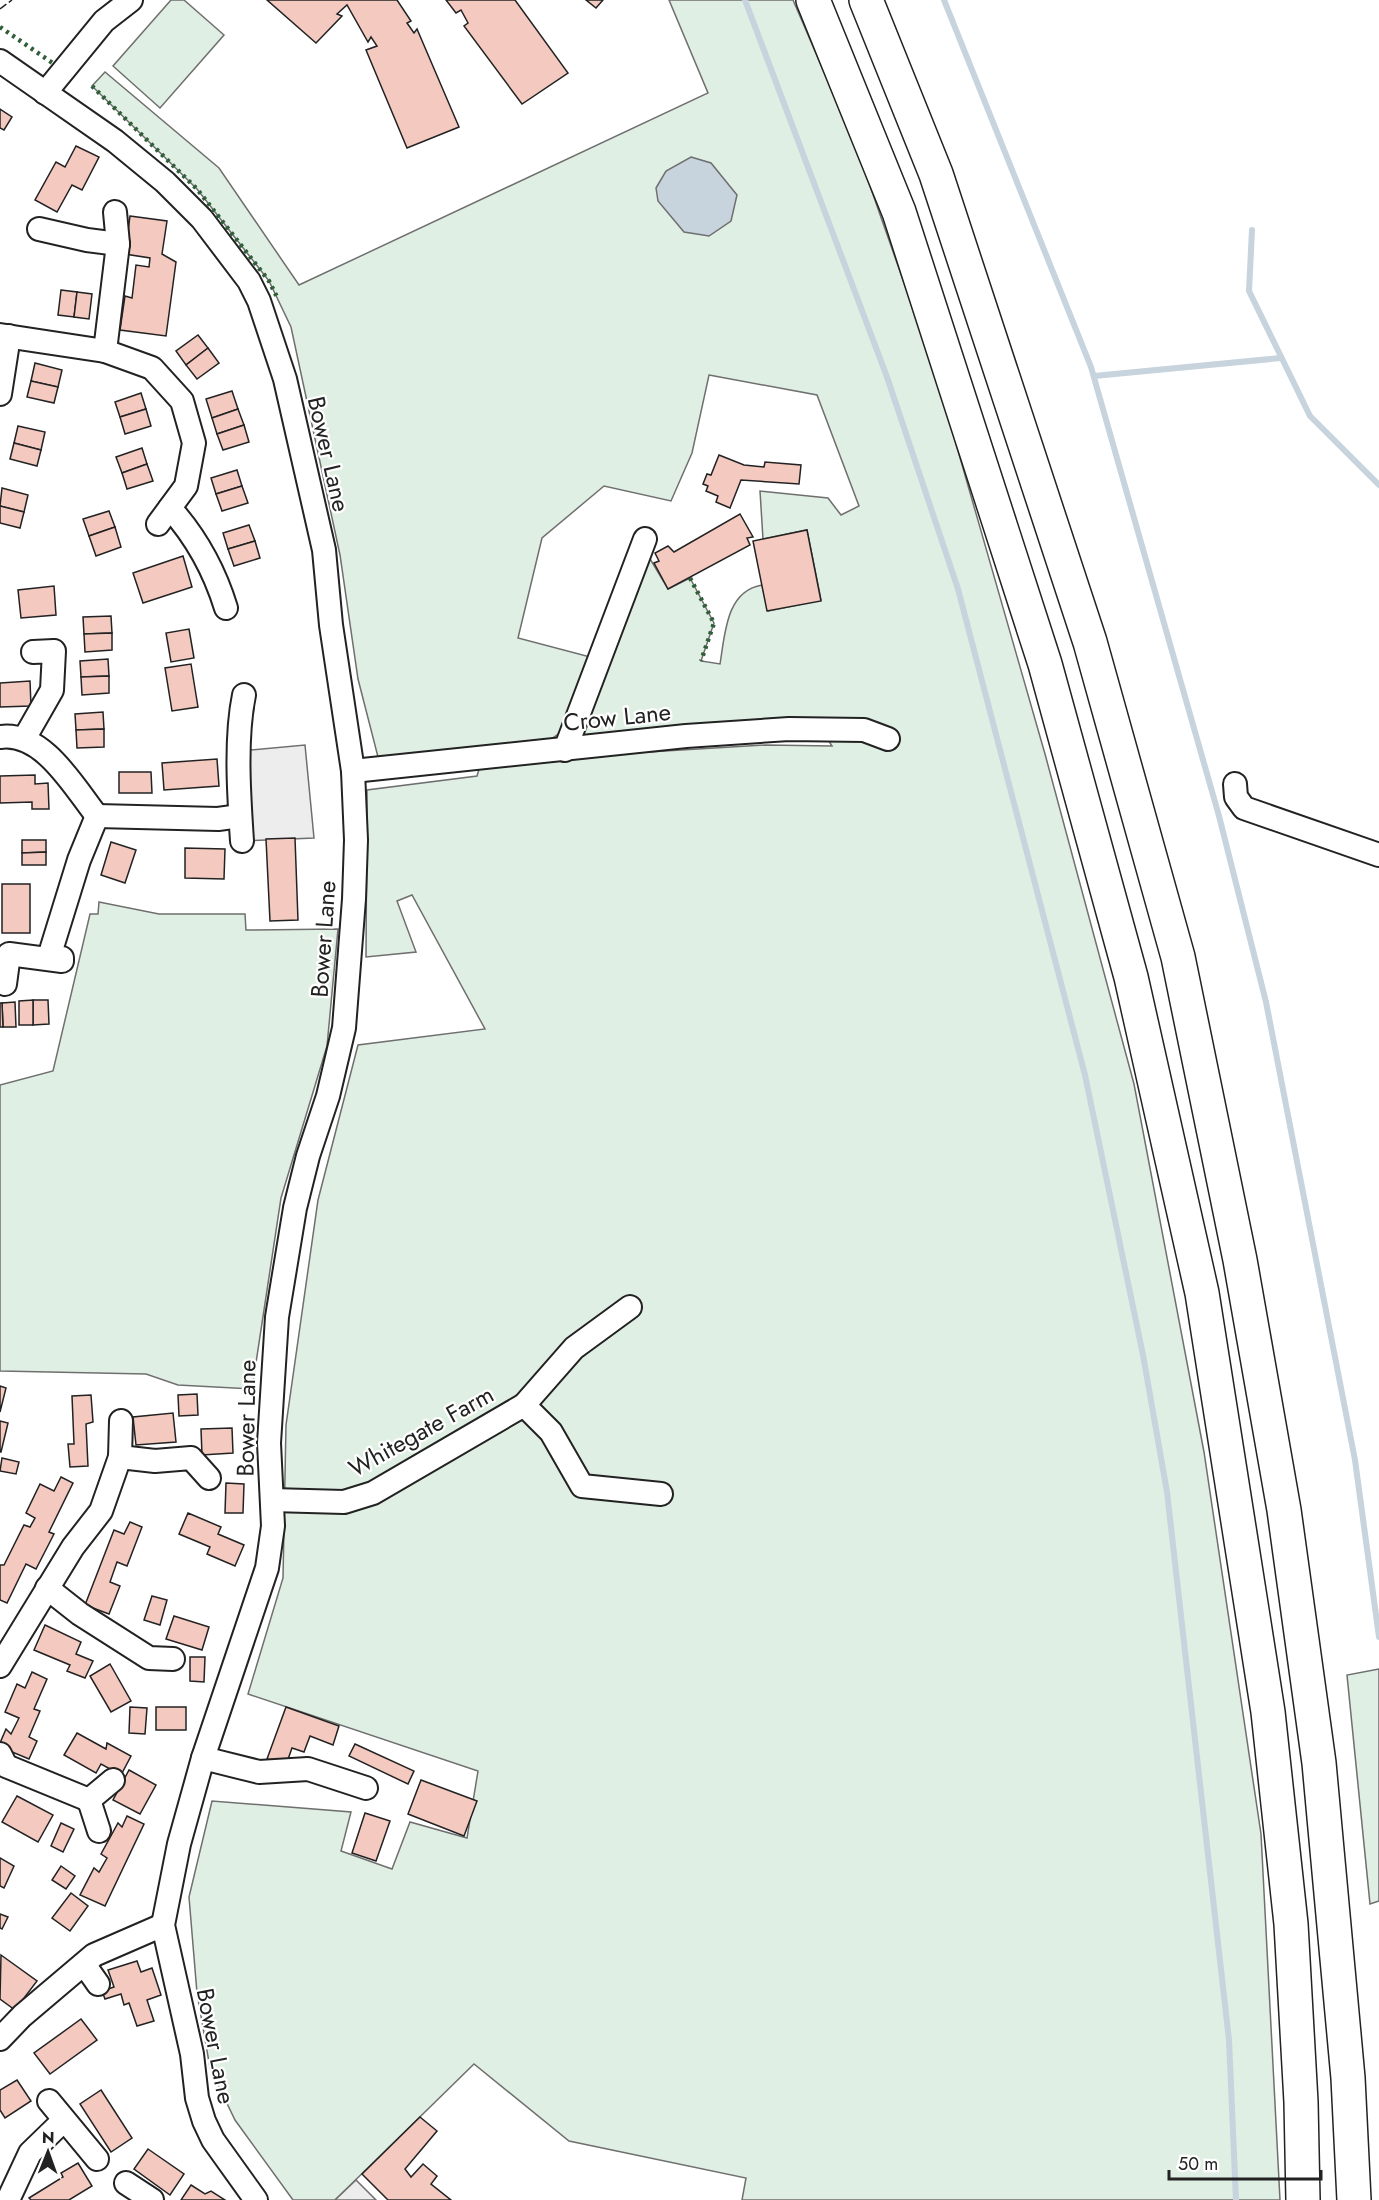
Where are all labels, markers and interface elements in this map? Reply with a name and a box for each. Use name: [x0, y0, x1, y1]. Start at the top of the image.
street label: Bower Lane: [299, 393, 359, 515]
street label: Crow Lane: [562, 694, 672, 740]
street label: Bower Lane: [301, 879, 345, 999]
street label: Bower Lane: [227, 1359, 265, 1477]
street label: Whitegate Farm: [342, 1377, 500, 1485]
street label: Bower Lane: [188, 1985, 244, 2107]
north arrow: [18, 2122, 78, 2182]
text: N: [42, 2126, 55, 2149]
scale bar: [1169, 2143, 1320, 2181]
text: 50 m: [1178, 2151, 1218, 2177]

